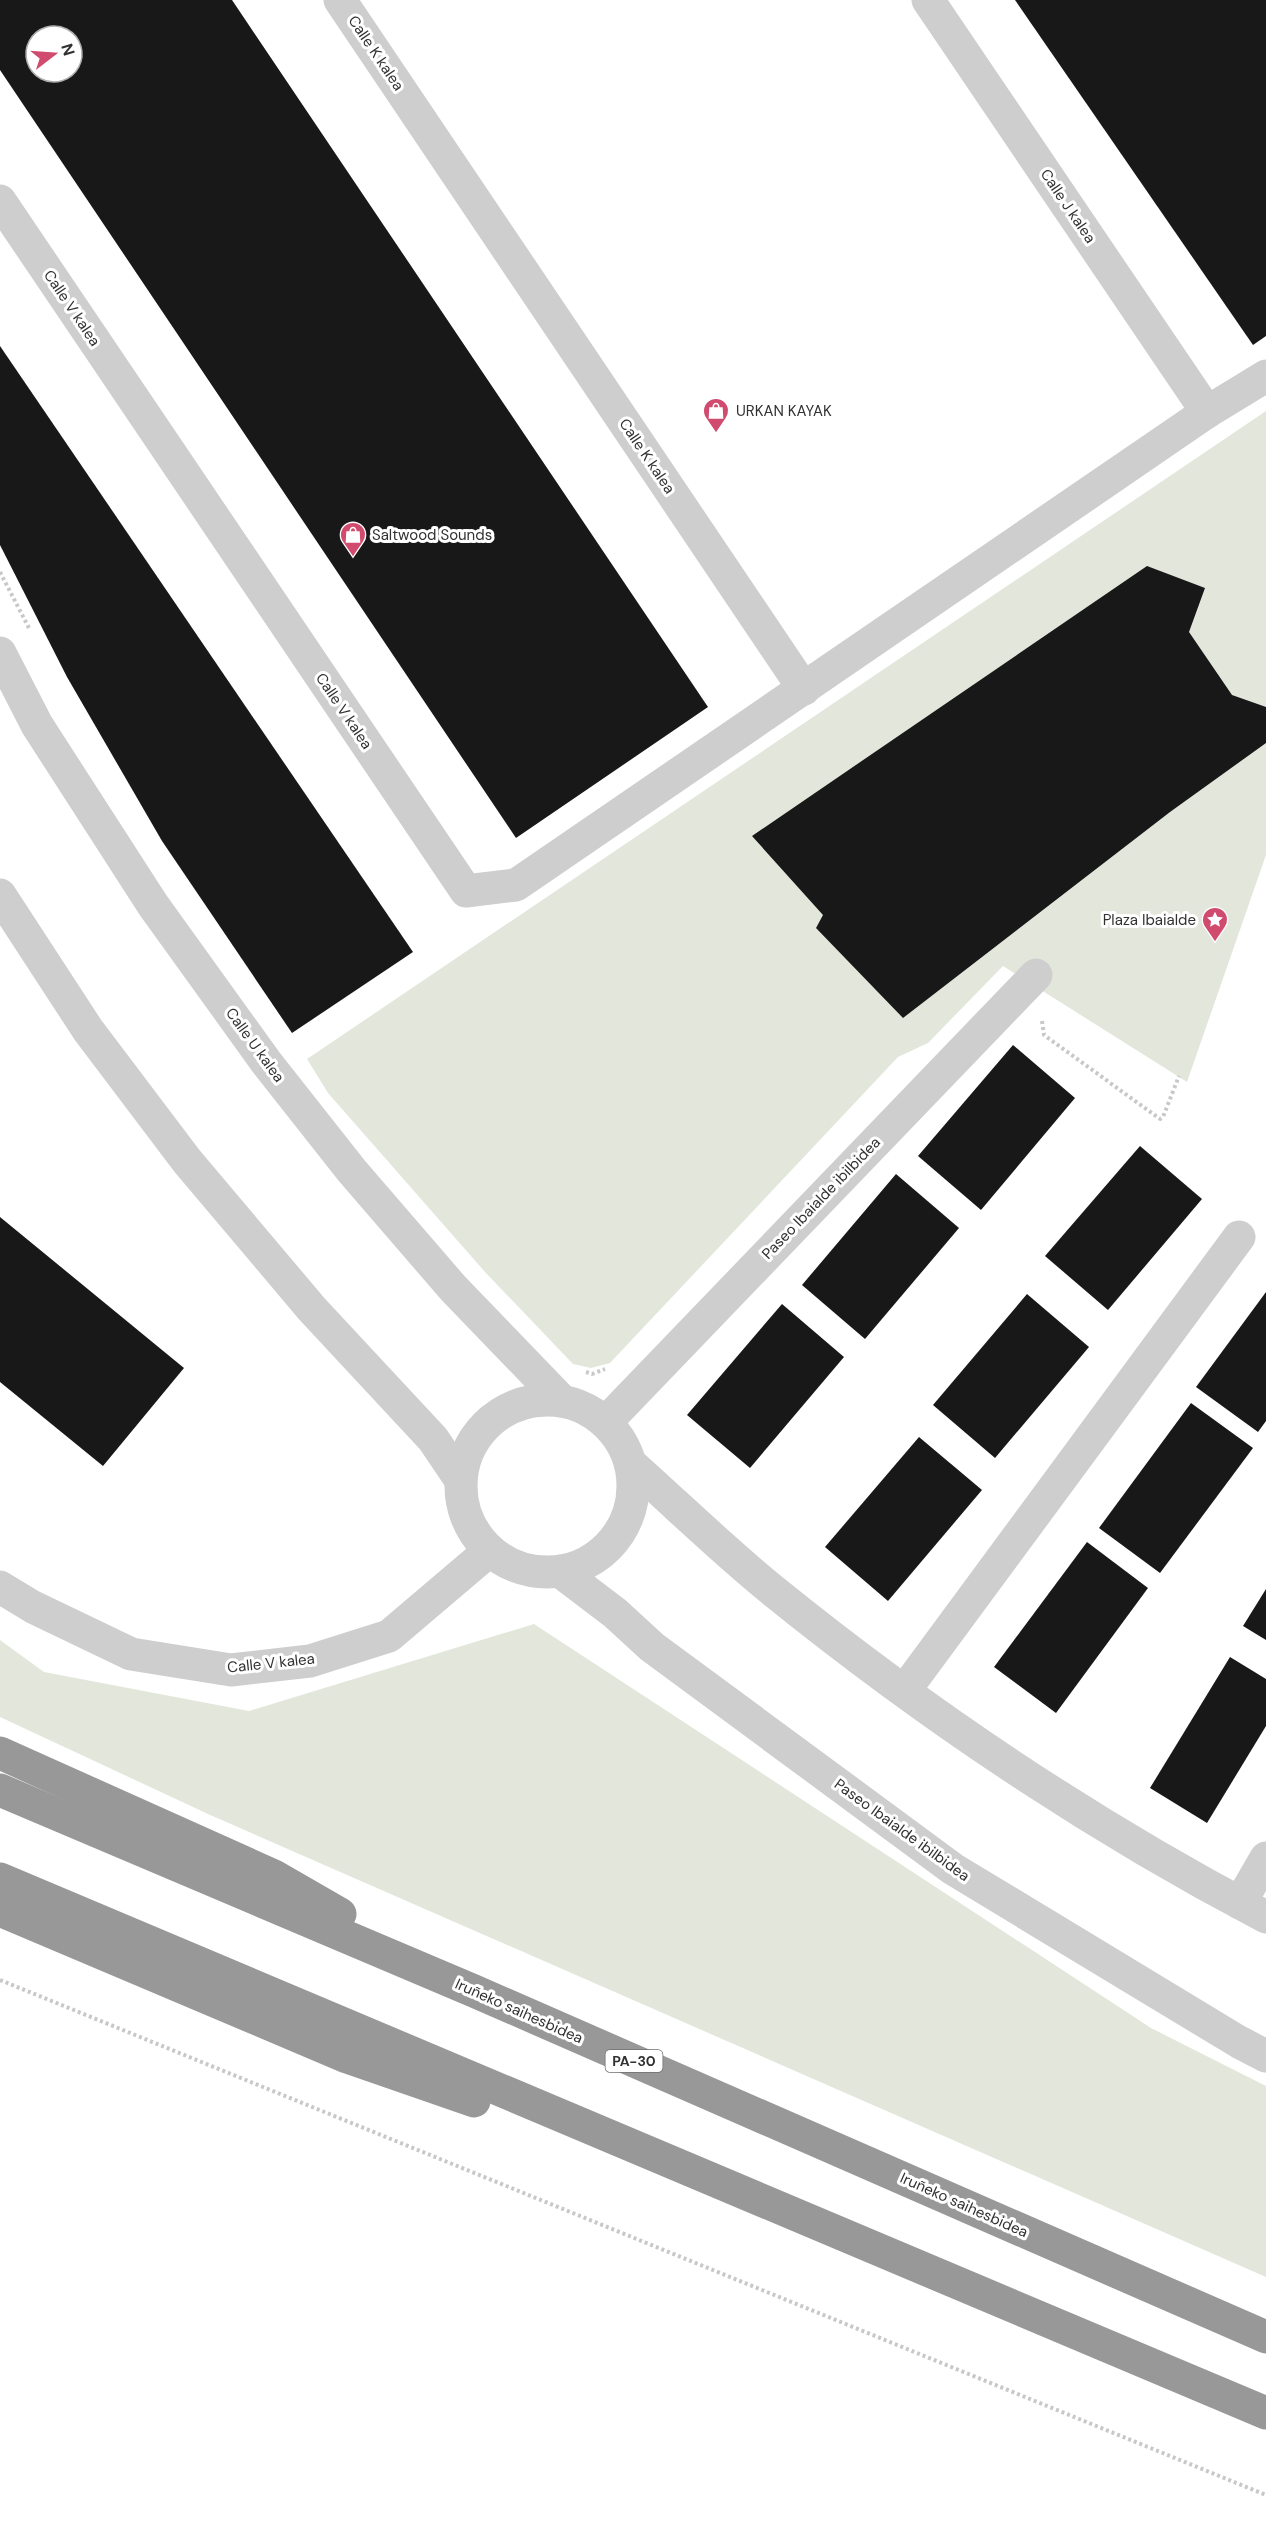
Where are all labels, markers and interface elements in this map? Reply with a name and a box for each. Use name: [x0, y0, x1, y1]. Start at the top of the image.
street label: Calle K kalea: [344, 12, 408, 94]
north arrow: [24, 24, 84, 84]
text: N: [56, 41, 80, 58]
street label: Calle J kalea: [1036, 165, 1100, 247]
street label: Calle V kalea: [39, 266, 105, 350]
shop icon: URKAN KAYAK: [701, 396, 731, 434]
place label: URKAN KAYAK: [736, 401, 832, 421]
street label: Calle K kalea: [615, 415, 679, 497]
shop icon: Saltwood Sounds: [338, 520, 368, 558]
place label: Saltwood Sounds: [372, 525, 492, 545]
street label: Calle V kalea: [311, 669, 377, 753]
place icon: Plaza Ibaialde: [1200, 905, 1230, 943]
place label: Plaza Ibaialde: [1103, 910, 1196, 930]
street label: Calle U kalea: [221, 1004, 289, 1086]
street label: Paseo Ibaialde ibilbidea: [757, 1133, 885, 1263]
street label: Calle V kalea: [226, 1648, 316, 1678]
street label: Paseo Ibaialde ibilbidea: [830, 1774, 974, 1886]
street label: Iruñeko saihesbidea: [452, 1974, 586, 2048]
road number: PA-30: [606, 2050, 662, 2072]
street label: Iruñeko saihesbidea: [897, 2168, 1031, 2242]

